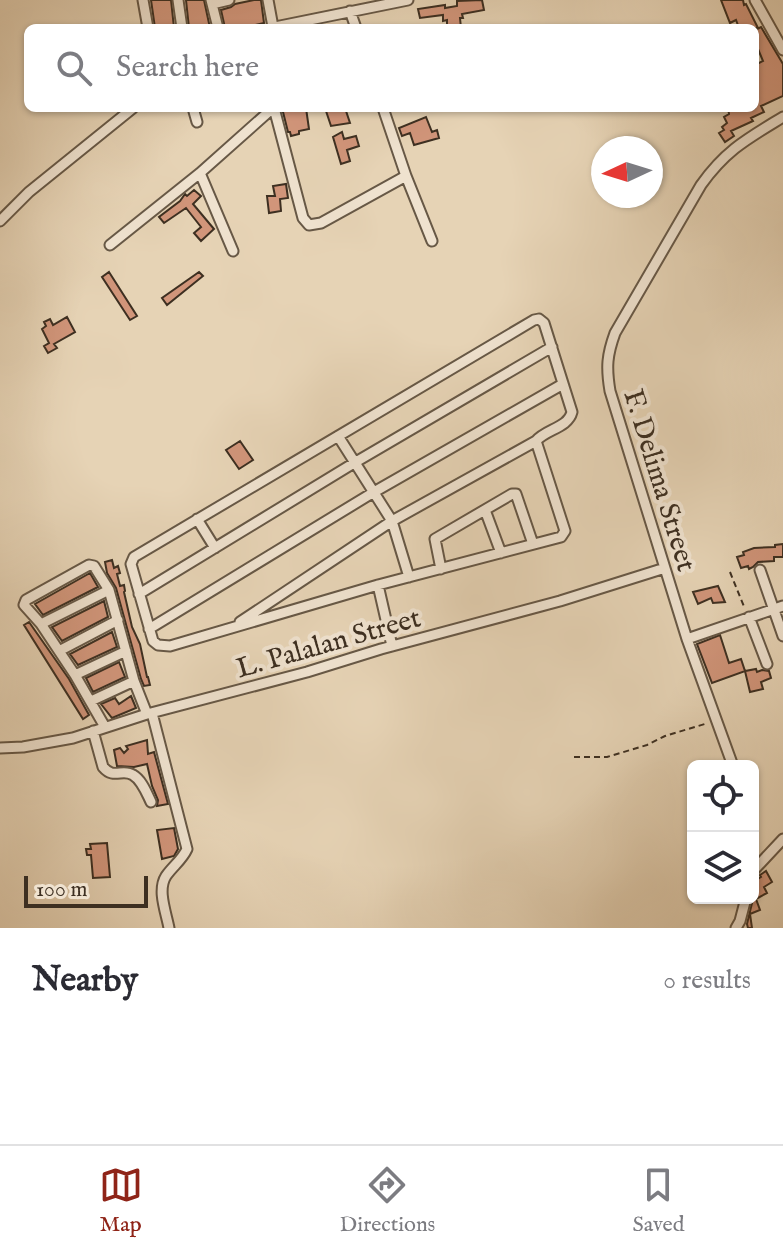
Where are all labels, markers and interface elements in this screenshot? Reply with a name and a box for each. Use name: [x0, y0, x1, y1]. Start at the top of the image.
search box: [24, 24, 759, 112]
icon: search: [52, 46, 96, 90]
text: Search here: [116, 49, 259, 87]
north arrow: [591, 136, 663, 208]
street label: F. Delima Street: [614, 385, 703, 576]
street label: L. Palalan Street: [232, 601, 425, 687]
map controls: [687, 760, 759, 904]
button: locate: [687, 760, 759, 832]
button: layers: [687, 832, 759, 904]
scale bar: [24, 872, 148, 908]
text: 100 m: [36, 876, 88, 904]
text: Nearby: [32, 959, 138, 1002]
text: 0 results: [663, 964, 751, 997]
tab: Map: [99, 1163, 143, 1239]
tab: Directions: [340, 1163, 435, 1239]
tab: Saved: [632, 1163, 684, 1239]

